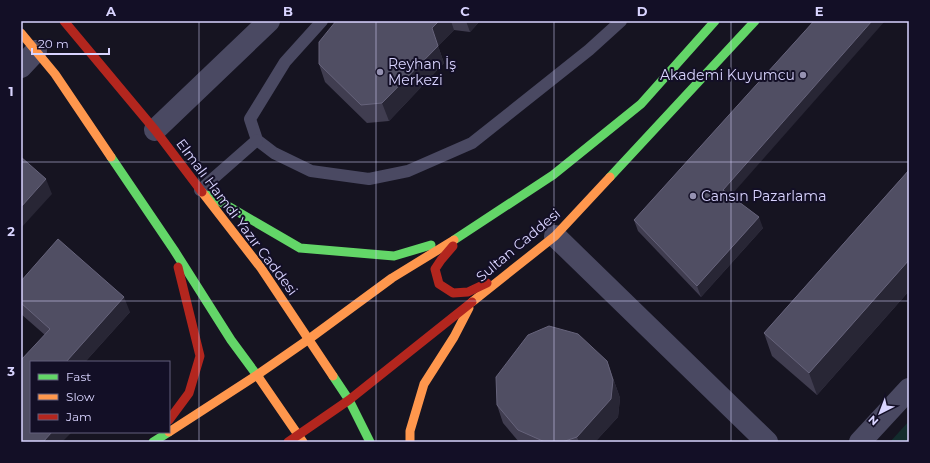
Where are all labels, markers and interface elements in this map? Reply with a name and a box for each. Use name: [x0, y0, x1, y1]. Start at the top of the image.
text: A: [105, 3, 117, 19]
text: B: [283, 3, 293, 19]
text: C: [460, 3, 470, 19]
text: D: [637, 3, 648, 19]
text: E: [815, 3, 824, 19]
scale bar: [32, 30, 109, 56]
text: 20 m: [38, 36, 69, 51]
place label: Reyhan İş Merkezi: [388, 55, 456, 89]
place label: Akademi Kuyumcu: [660, 66, 795, 84]
marker: Reyhan İş Merkezi: [375, 67, 385, 77]
marker: Akademi Kuyumcu: [798, 70, 808, 80]
text: 1: [8, 83, 14, 99]
street label: Elmalı Hamdi Yazır Caddesi: [172, 135, 302, 299]
place label: Cansın Pazarlama: [701, 187, 826, 205]
marker: Cansın Pazarlama: [688, 191, 698, 201]
street label: Sultan Caddesi: [472, 204, 564, 286]
text: 2: [7, 223, 15, 239]
legend: [30, 361, 170, 433]
text: 3: [6, 363, 15, 379]
text: Fast: [66, 369, 91, 384]
text: Slow: [66, 389, 95, 404]
north arrow: [860, 393, 900, 433]
text: Jam: [65, 409, 92, 424]
text: N: [865, 412, 881, 429]

